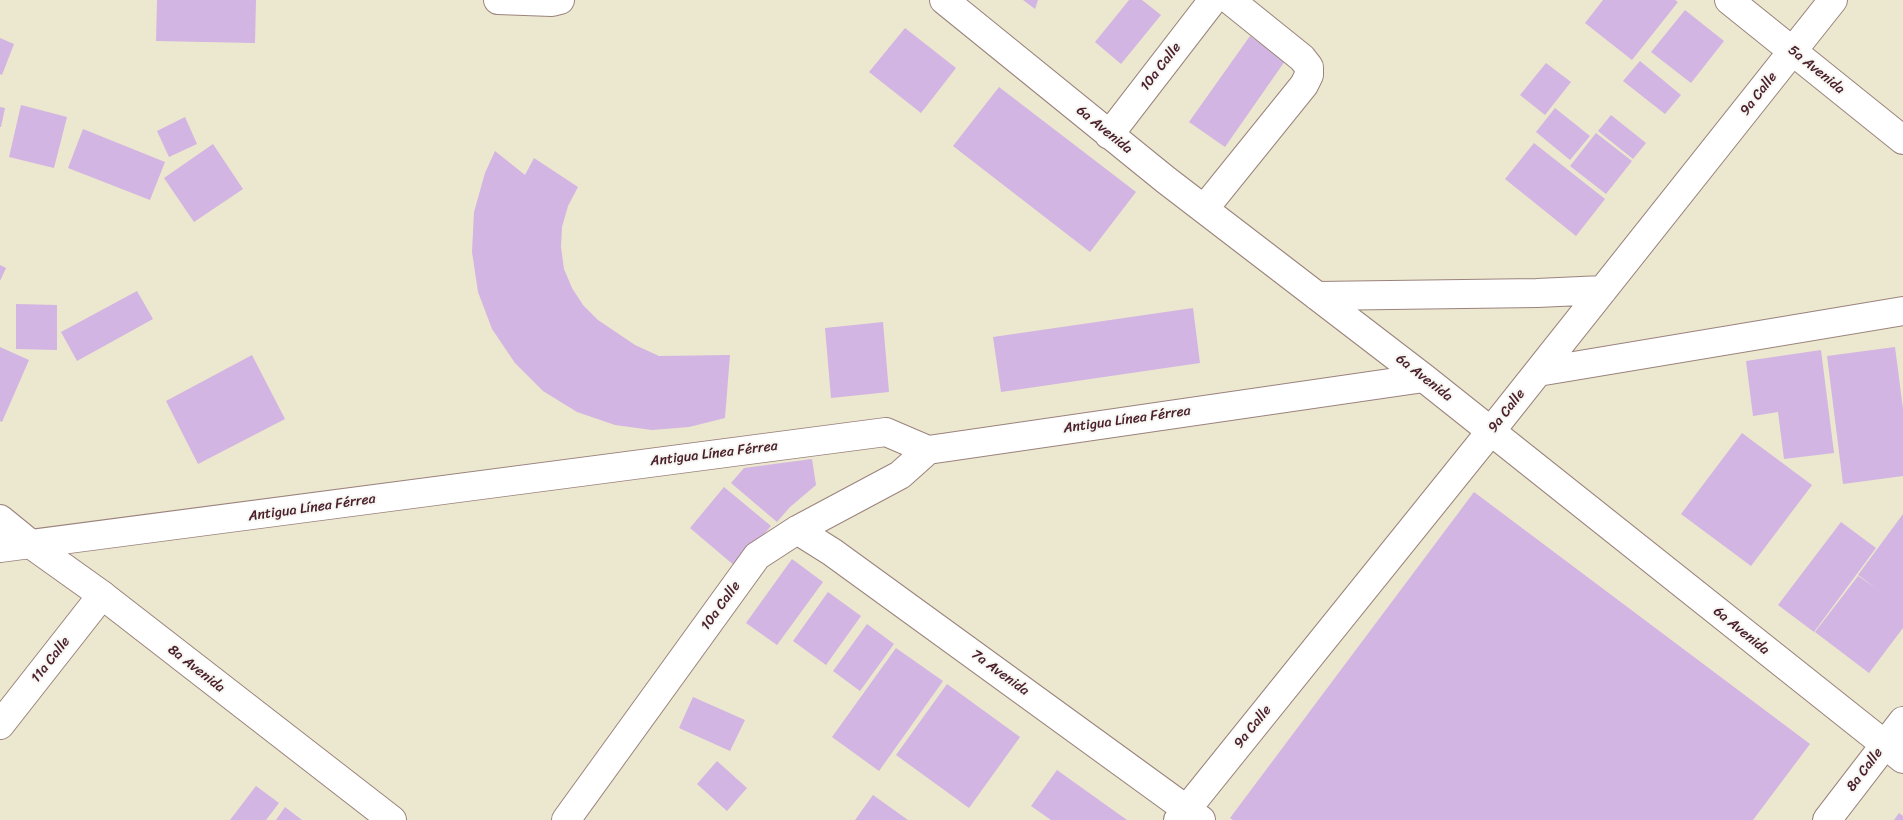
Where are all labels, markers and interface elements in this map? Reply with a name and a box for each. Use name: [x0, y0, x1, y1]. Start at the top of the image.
street label: 10a Calle: [1137, 40, 1185, 94]
street label: 5a Avenida: [1784, 42, 1848, 98]
street label: 9a Calle: [1737, 69, 1781, 119]
street label: 6a Avenida: [1073, 102, 1135, 158]
street label: 6a Avenida: [1392, 351, 1456, 405]
street label: 9a Calle: [1485, 386, 1529, 436]
street label: Antigua Línea Férrea: [1062, 403, 1192, 437]
street label: Antigua Línea Férrea: [649, 438, 779, 470]
street label: Antigua Línea Férrea: [247, 491, 377, 525]
street label: 10a Calle: [698, 578, 744, 634]
street label: 6a Avenida: [1710, 603, 1772, 659]
street label: 11a Calle: [28, 634, 74, 686]
street label: 8a Avenida: [164, 642, 228, 696]
street label: 7a Avenida: [968, 646, 1032, 700]
street label: 9a Calle: [1231, 702, 1275, 752]
street label: 8a Calle: [1843, 745, 1887, 795]

